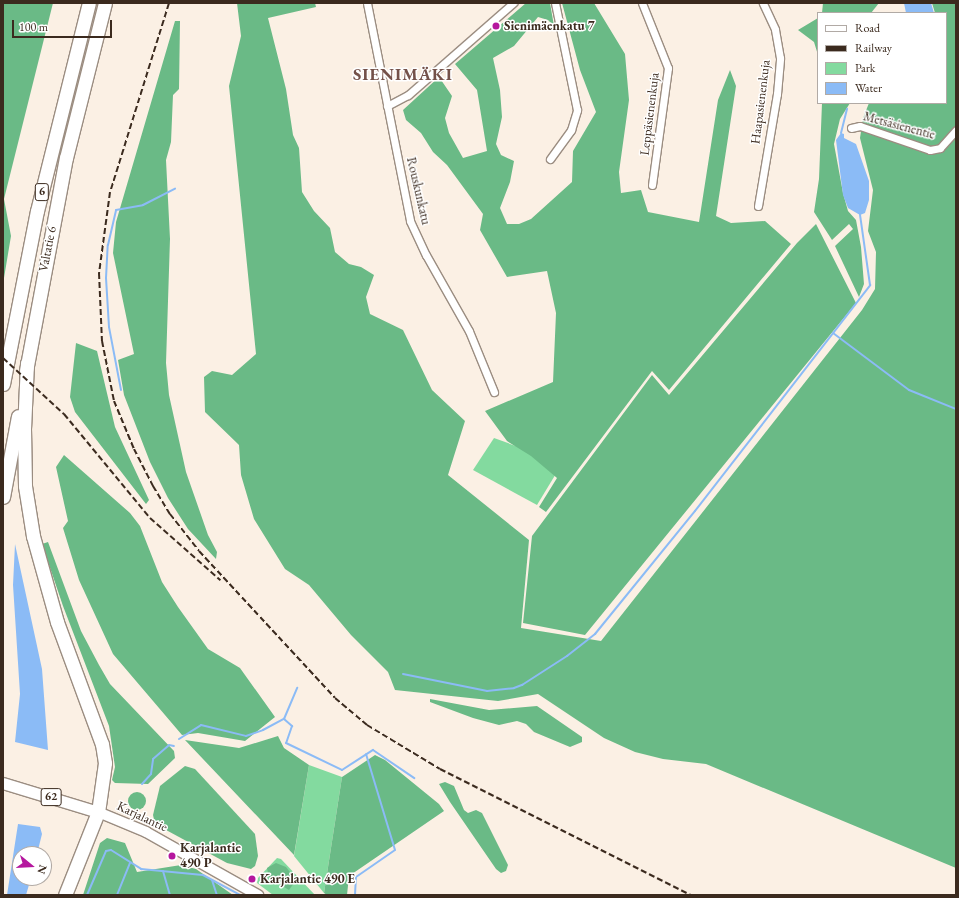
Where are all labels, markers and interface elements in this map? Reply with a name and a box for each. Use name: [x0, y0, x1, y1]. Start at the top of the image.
scale bar: [14, 12, 114, 38]
legend: [817, 12, 947, 104]
place label: Sienimäenkatu 7: [504, 18, 595, 34]
text: 100 m: [19, 19, 48, 35]
text: Road: [855, 20, 880, 36]
marker: Sienimäenkatu 7: [491, 21, 501, 31]
text: Railway: [855, 40, 892, 56]
street label: Haapasienenkuja: [748, 59, 774, 145]
text: Park: [855, 60, 875, 76]
district label: SIENIMÄKI: [353, 65, 453, 85]
street label: Leppäsienenkuja: [637, 72, 663, 156]
text: Water: [855, 80, 882, 96]
street label: Metsäsienentie: [861, 109, 937, 143]
street label: Rouskunkatu: [403, 156, 433, 226]
road number: 6: [34, 182, 50, 202]
street label: Valtatie 6: [36, 225, 60, 273]
road number: 62: [40, 787, 62, 807]
street label: Karjalantie: [114, 799, 170, 835]
place label: Karjalantie 490 P: [180, 841, 241, 872]
north arrow: [12, 846, 52, 886]
marker: Karjalantie 490 P: [167, 851, 177, 861]
text: N: [34, 863, 50, 876]
place label: Karjalantie 490 E: [260, 871, 355, 887]
marker: Karjalantie 490 E: [247, 874, 257, 884]

